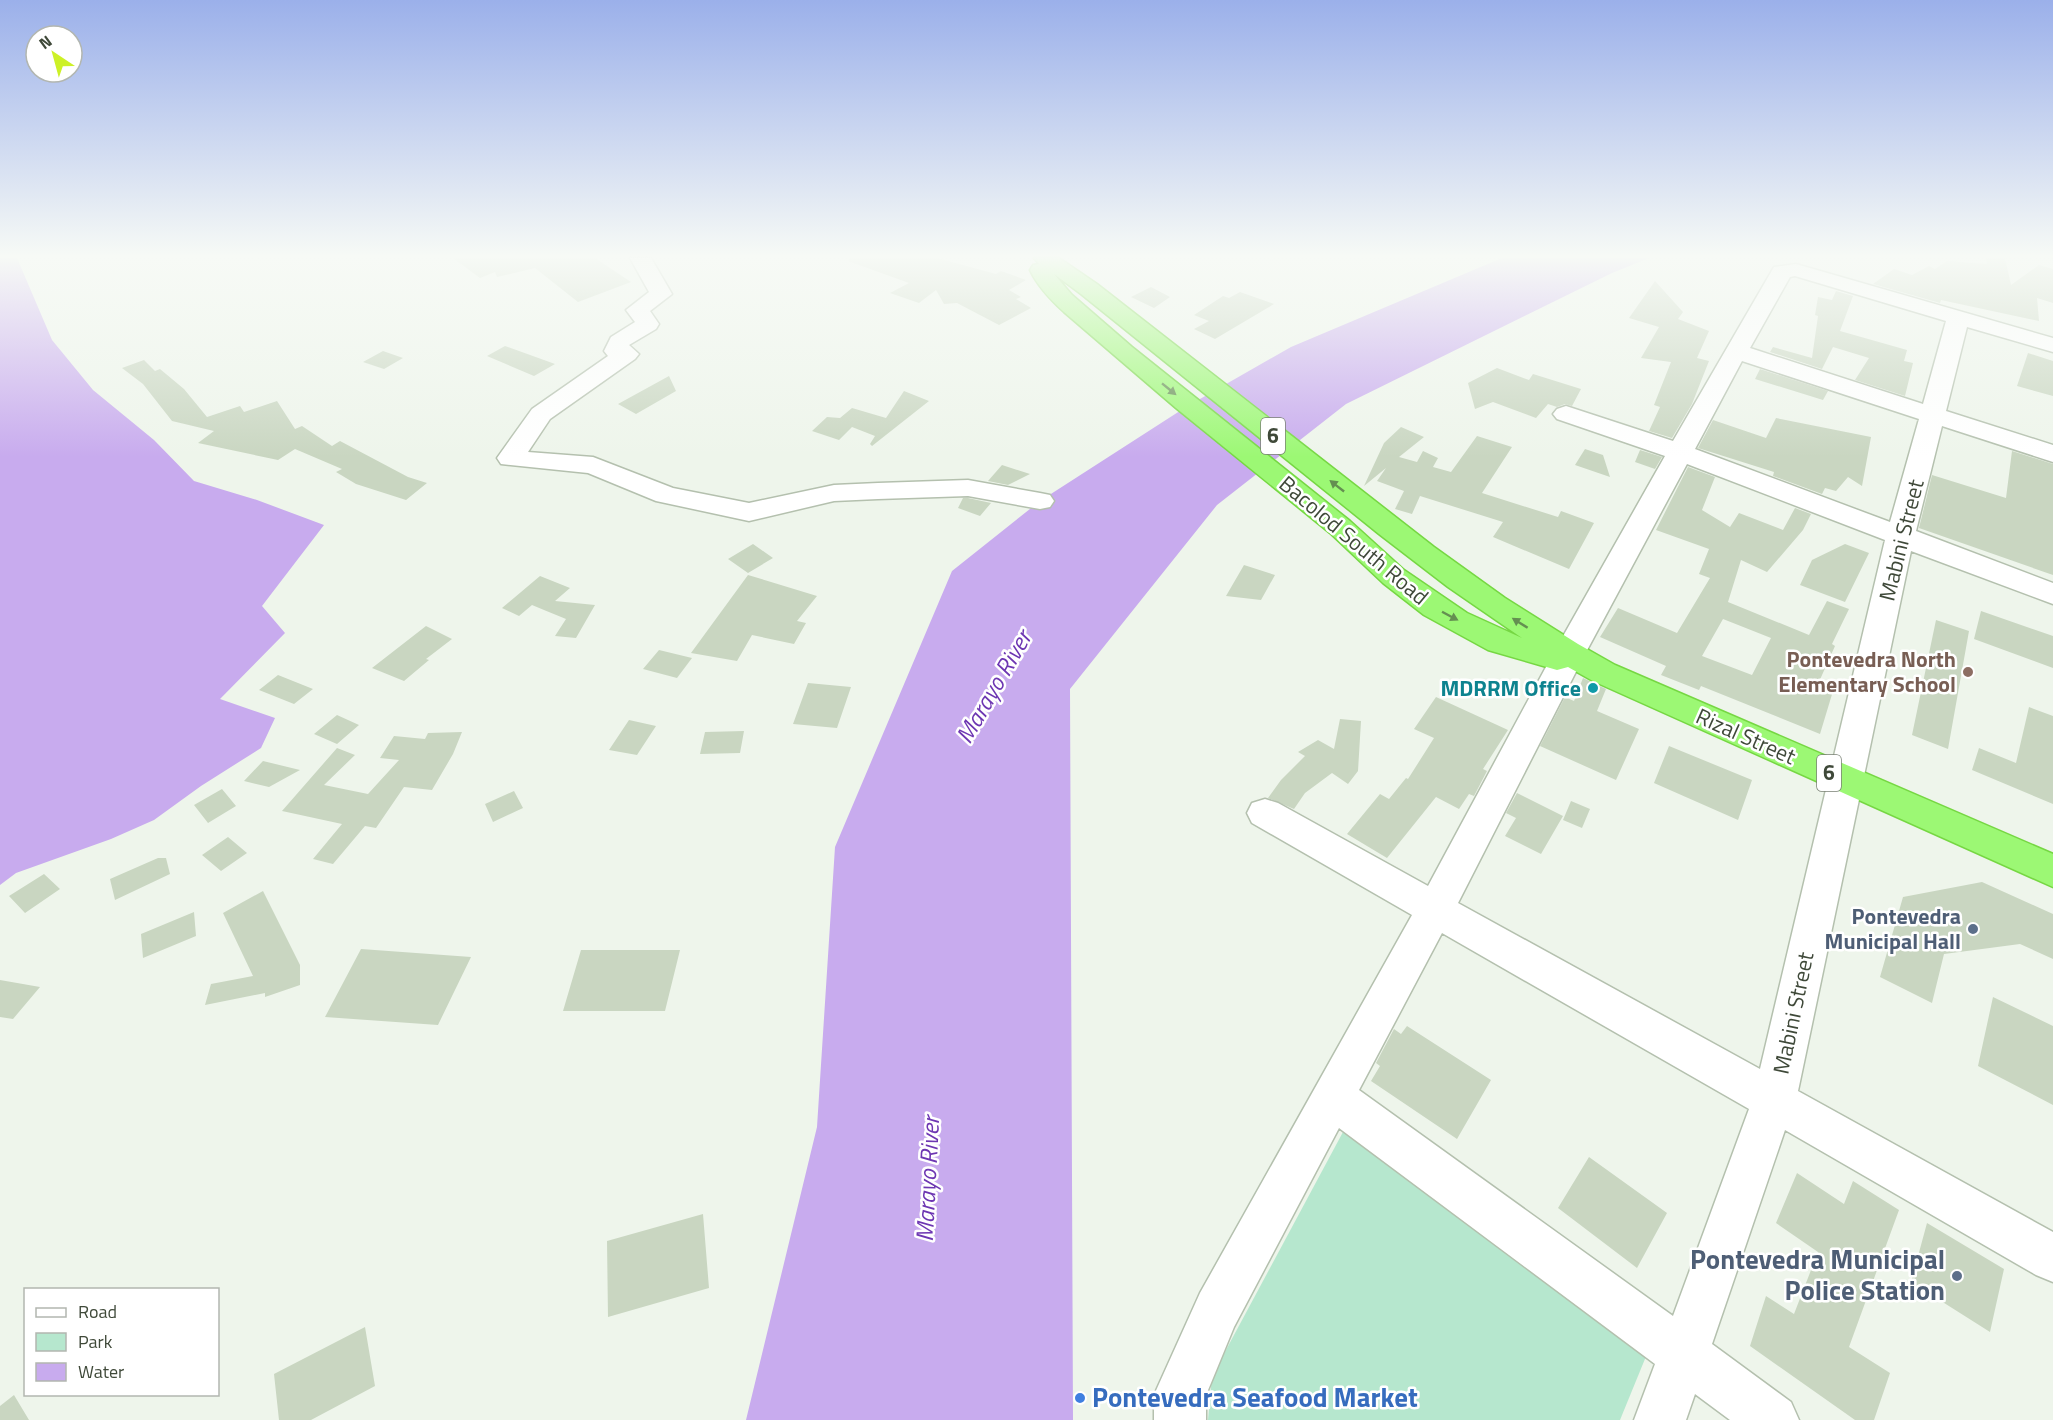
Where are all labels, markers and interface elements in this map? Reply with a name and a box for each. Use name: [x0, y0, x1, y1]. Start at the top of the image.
north arrow: [24, 24, 84, 84]
text: N: [34, 29, 57, 55]
one-way arrow: [1162, 383, 1177, 395]
road number: 6: [1261, 418, 1285, 454]
street label: Bacolod South Road: [1272, 467, 1436, 613]
street label: Mabini Street: [1869, 475, 1933, 604]
one-way arrow: [1329, 480, 1345, 493]
one-way arrow: [1442, 611, 1459, 621]
one-way arrow: [1512, 618, 1528, 629]
water label: Marayo River: [946, 620, 1042, 750]
place label: Pontevedra North Elementary School: [1778, 642, 1956, 701]
marker: Pontevedra North Elementary School: [1961, 665, 1975, 679]
place label: MDRRM Office: [1440, 671, 1581, 705]
marker: MDRRM Office: [1586, 681, 1600, 695]
street label: Rizal Street: [1691, 699, 1802, 773]
road number: 6: [1817, 755, 1841, 791]
place label: Pontevedra Municipal Hall: [1825, 899, 1961, 958]
marker: Pontevedra Municipal Hall: [1966, 922, 1980, 936]
street label: Mabini Street: [1763, 949, 1823, 1077]
water label: Marayo River: [906, 1112, 948, 1242]
place label: Pontevedra Municipal Police Station: [1690, 1238, 1945, 1310]
marker: Pontevedra Municipal Police Station: [1950, 1269, 1964, 1283]
legend: [24, 1288, 219, 1396]
text: Road: [78, 1298, 117, 1325]
text: Park: [78, 1328, 113, 1355]
text: Water: [78, 1358, 124, 1385]
place label: Pontevedra Seafood Market: [1092, 1376, 1418, 1417]
marker: Pontevedra Seafood Market: [1073, 1391, 1087, 1405]

